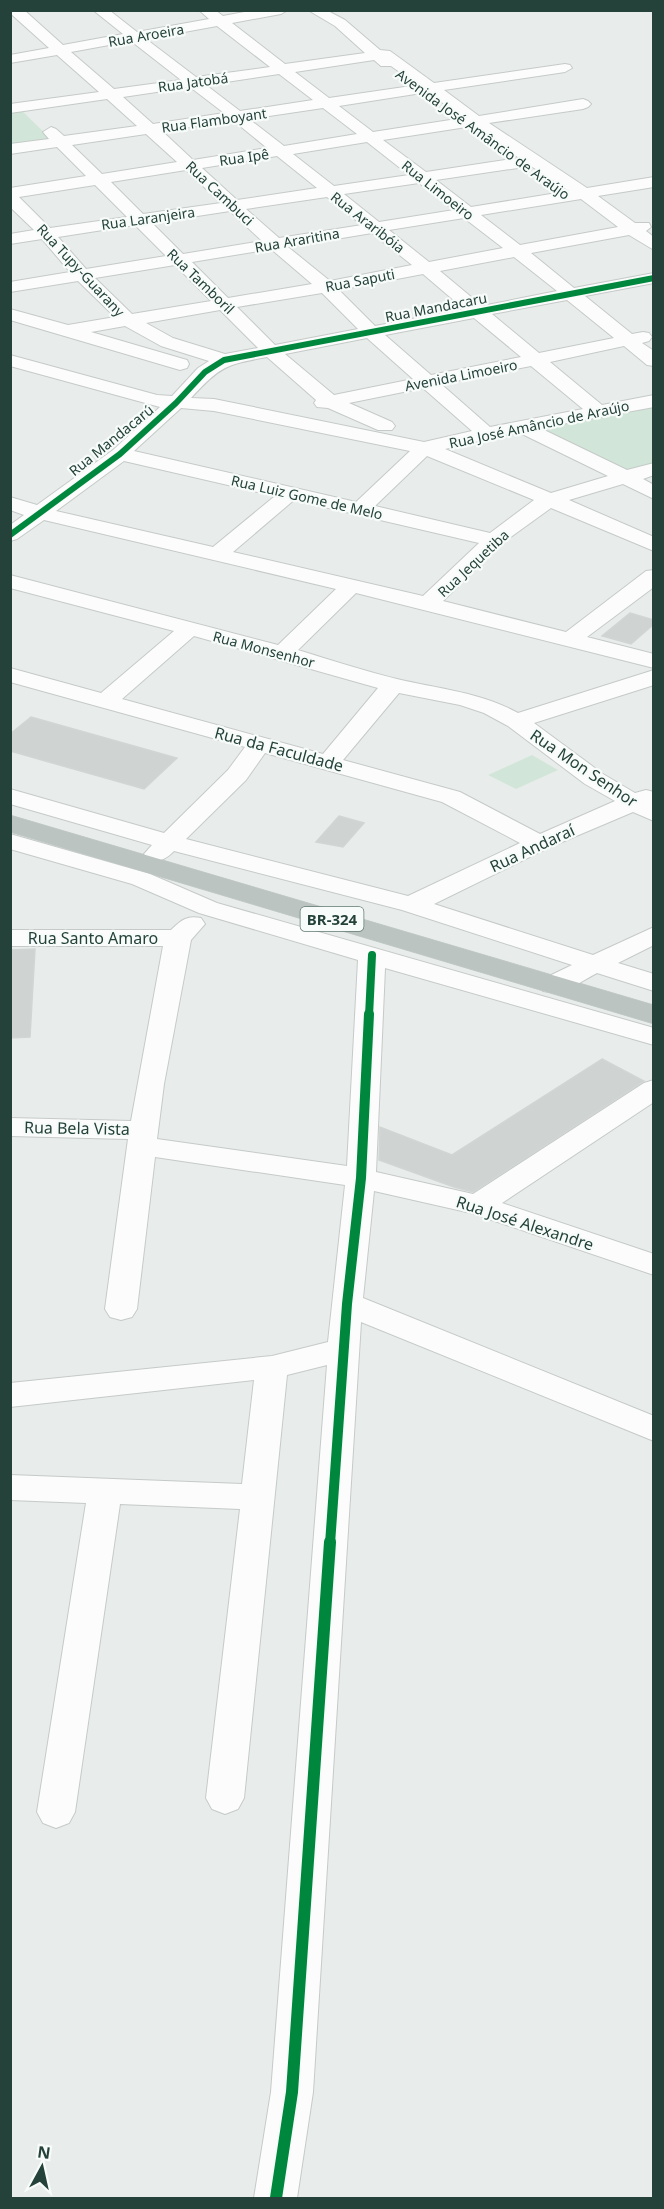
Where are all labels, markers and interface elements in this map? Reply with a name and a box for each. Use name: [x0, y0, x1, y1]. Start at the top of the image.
street label: Rua Aroeira: [107, 19, 185, 51]
street label: Avenida José Amâncio de Araújo: [392, 64, 574, 204]
street label: Rua Jatobá: [157, 68, 229, 96]
street label: Rua Flamboyant: [160, 103, 268, 137]
street label: Rua Ipê: [218, 144, 270, 170]
street label: Rua Limoeiro: [398, 156, 478, 224]
street label: Rua Cambuci: [182, 157, 258, 229]
street label: Rua Araribóia: [327, 187, 409, 257]
street label: Rua Laranjeira: [100, 202, 196, 234]
street label: Rua Tupy-Guarany: [33, 219, 130, 321]
street label: Rua Araritina: [253, 223, 341, 257]
street label: Rua Tamboril: [163, 244, 239, 318]
street label: Rua Saputi: [324, 264, 396, 296]
street label: Rua Mandacaru: [383, 288, 489, 326]
street label: Avenida Limoeiro: [403, 355, 519, 395]
street label: Rua José Amâncio de Araújo: [447, 396, 631, 452]
street label: Rua Mandacarú: [65, 400, 157, 480]
street label: Rua Luiz Gome de Melo: [229, 470, 385, 524]
street label: Rua Jequetiba: [433, 525, 513, 601]
street label: Rua Monsenhor: [211, 626, 317, 672]
street label: Rua da Faculdade: [212, 721, 346, 777]
street label: Rua Mon Senhor: [526, 724, 642, 812]
street label: Rua Andaraí: [486, 818, 579, 877]
road number: BR-324: [300, 907, 364, 931]
street label: Rua Santo Amaro: [28, 927, 158, 949]
street label: Rua Bela Vista: [24, 1116, 130, 1140]
street label: Rua José Alexandre: [453, 1190, 597, 1256]
north arrow: [12, 2137, 72, 2197]
text: N: [36, 2140, 52, 2164]

